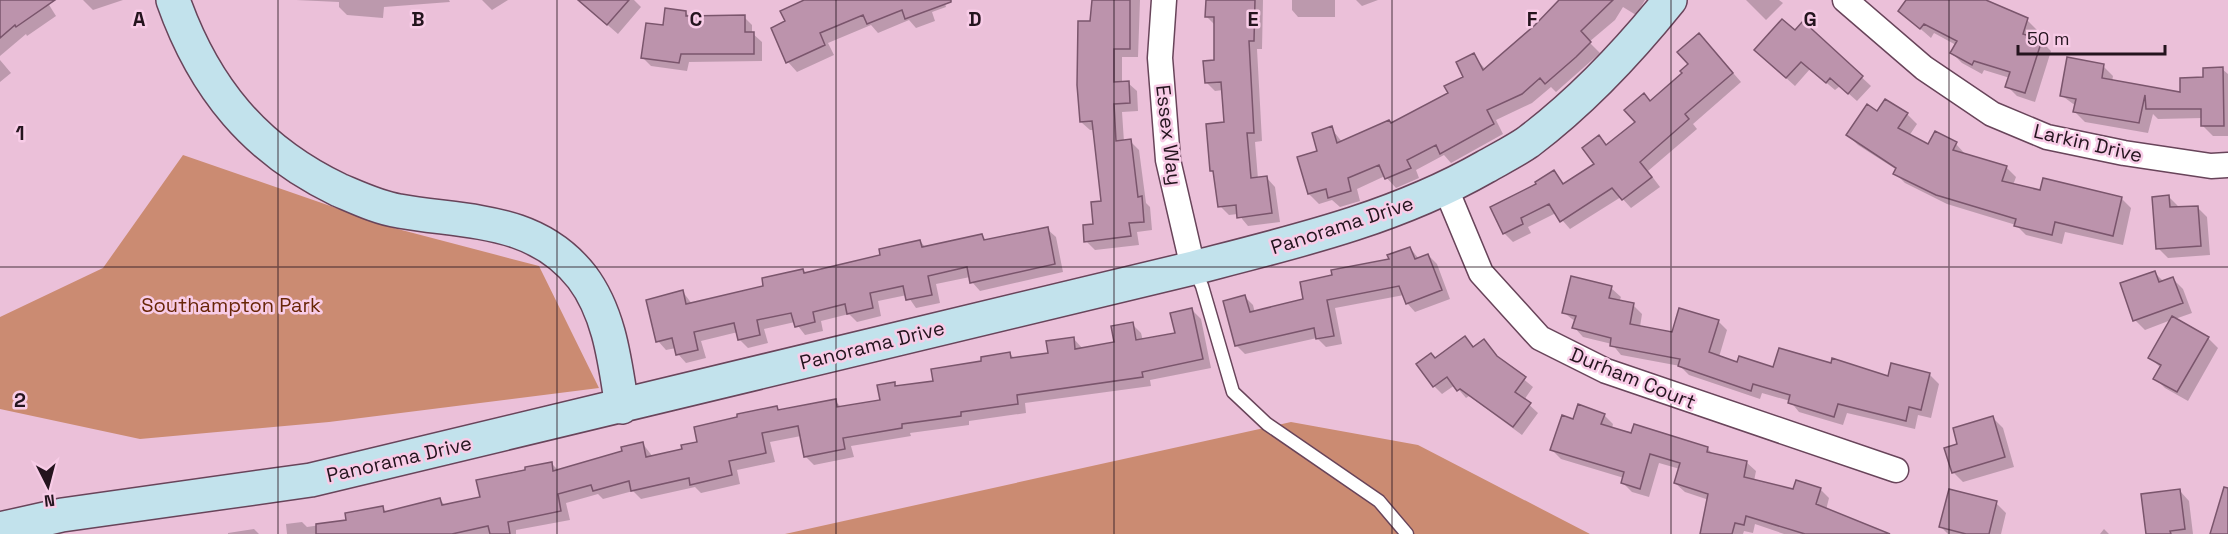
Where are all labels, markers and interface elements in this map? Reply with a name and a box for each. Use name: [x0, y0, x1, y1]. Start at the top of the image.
text: A: [133, 6, 146, 32]
text: B: [411, 6, 425, 32]
text: C: [690, 6, 703, 32]
text: D: [968, 6, 982, 32]
text: E: [1247, 6, 1259, 32]
text: F: [1527, 6, 1538, 32]
text: G: [1803, 6, 1817, 32]
scale bar: [2018, 18, 2165, 56]
text: 50 m: [2027, 27, 2069, 50]
street label: Essex Way: [1150, 83, 1188, 187]
street label: Larkin Drive: [2031, 118, 2145, 168]
text: 1: [15, 120, 25, 146]
street label: Panorama Drive: [1267, 190, 1417, 260]
park label: Southampton Park: [141, 292, 321, 318]
street label: Panorama Drive: [797, 314, 947, 376]
street label: Durham Court: [1566, 341, 1700, 415]
text: 2: [14, 387, 26, 413]
street label: Panorama Drive: [324, 430, 474, 488]
north arrow: [18, 456, 78, 516]
text: N: [43, 489, 56, 511]

